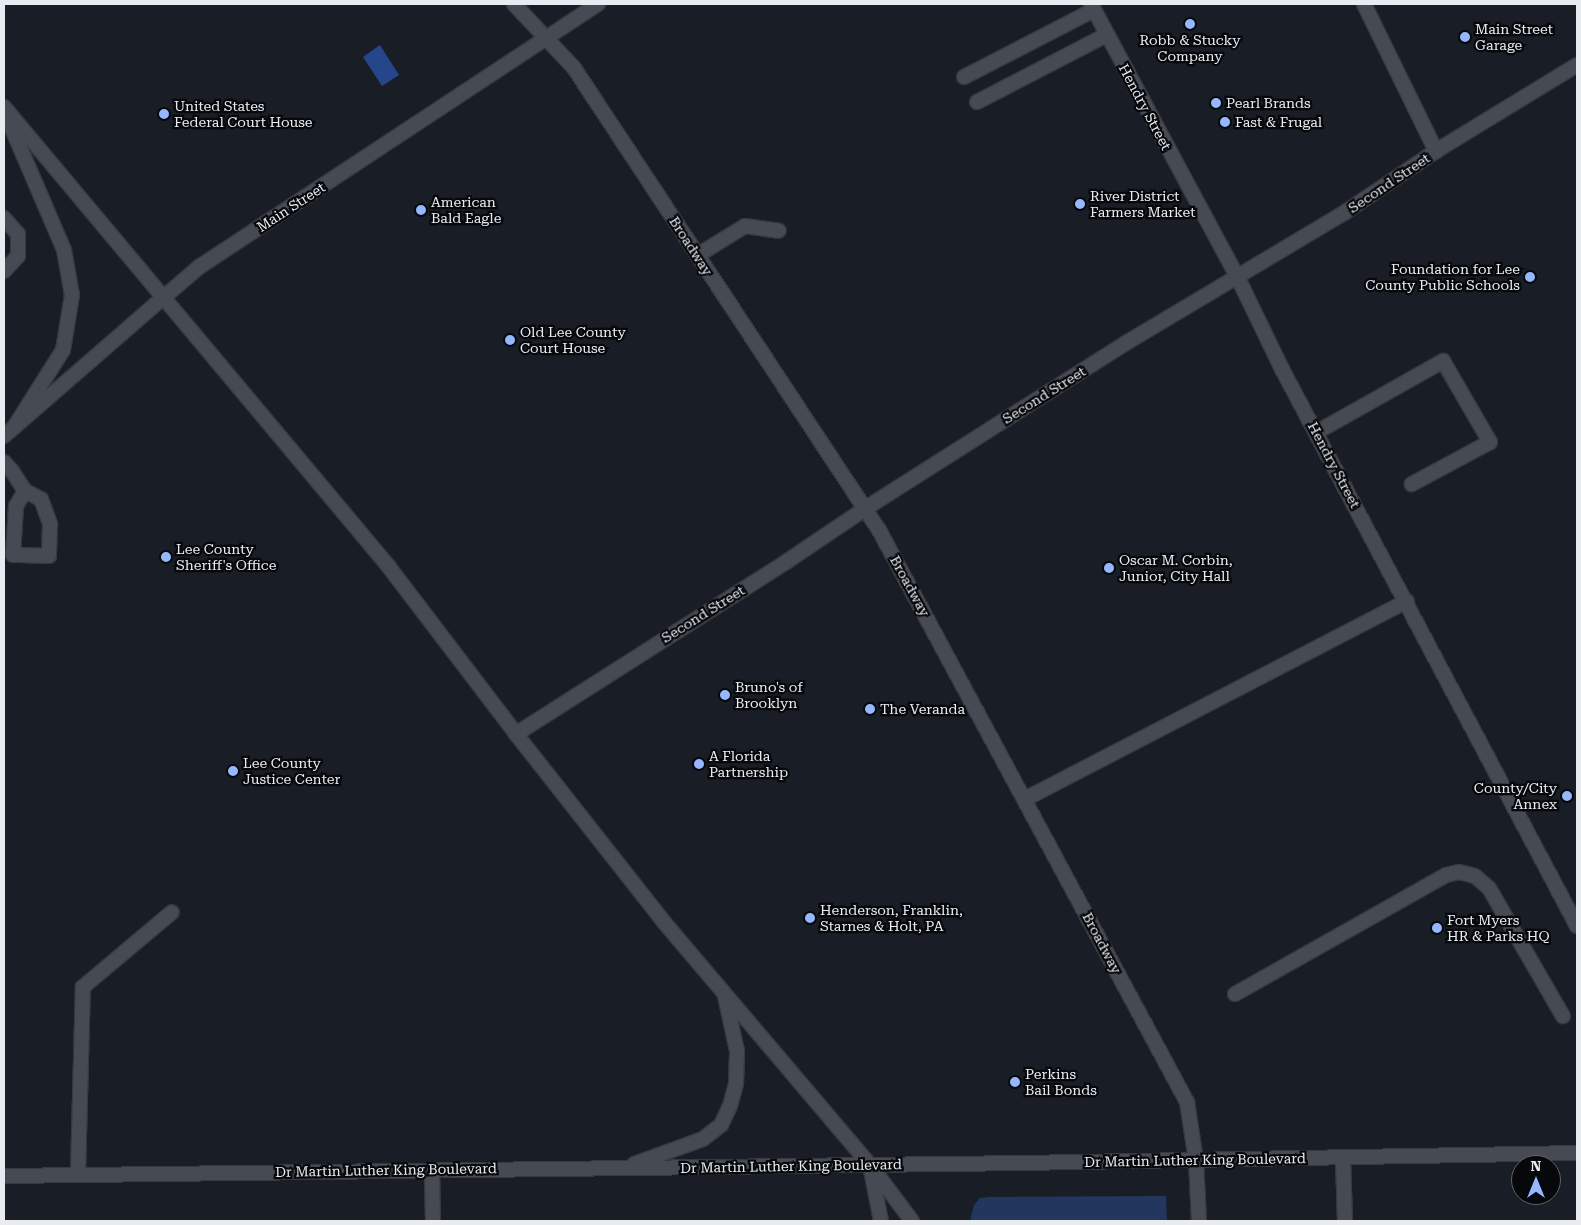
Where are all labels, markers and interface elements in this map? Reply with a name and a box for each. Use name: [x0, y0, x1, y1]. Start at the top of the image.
marker: Robb & Stucky Company: [1184, 18, 1196, 30]
place label: Main Street Garage: [1475, 21, 1553, 54]
marker: Main Street Garage: [1459, 31, 1471, 43]
place label: Robb & Stucky Company: [1139, 32, 1241, 64]
street label: Hendry Street: [1115, 61, 1175, 153]
place label: Pearl Brands: [1226, 95, 1311, 111]
marker: Pearl Brands: [1210, 97, 1222, 109]
place label: United States Federal Court House: [174, 98, 313, 130]
marker: United States Federal Court House: [158, 108, 170, 120]
place label: Fast & Frugal: [1235, 114, 1322, 130]
marker: Fast & Frugal: [1219, 116, 1231, 128]
street label: Second Street: [1345, 150, 1433, 216]
street label: Main Street: [254, 179, 328, 235]
place label: River District Farmers Market: [1090, 188, 1195, 220]
place label: American Bald Eagle: [431, 194, 501, 226]
marker: River District Farmers Market: [1074, 198, 1086, 210]
marker: American Bald Eagle: [415, 204, 427, 216]
street label: Broadway: [666, 213, 716, 279]
place label: Foundation for Lee County Public Schools: [1365, 261, 1520, 294]
marker: Foundation for Lee County Public Schools: [1524, 271, 1536, 283]
place label: Old Lee County Court House: [520, 324, 626, 357]
marker: Old Lee County Court House: [504, 334, 516, 346]
street label: Second Street: [999, 363, 1089, 427]
street label: Hendry Street: [1304, 419, 1364, 511]
place label: Lee County Sheriff's Office: [176, 541, 276, 574]
marker: Lee County Sheriff's Office: [160, 551, 172, 563]
place label: Oscar M. Corbin, Junior, City Hall: [1119, 552, 1233, 584]
street label: Broadway: [886, 553, 934, 619]
marker: Oscar M. Corbin, Junior, City Hall: [1103, 562, 1115, 574]
street label: Second Street: [658, 582, 748, 646]
place label: Bruno's of Brooklyn: [735, 679, 803, 712]
marker: Bruno's of Brooklyn: [719, 689, 731, 701]
place label: The Veranda: [880, 701, 965, 717]
marker: The Veranda: [864, 703, 876, 715]
place label: A Florida Partnership: [709, 748, 788, 780]
place label: Lee County Justice Center: [243, 755, 340, 788]
marker: A Florida Partnership: [693, 758, 705, 770]
marker: Lee County Justice Center: [227, 765, 239, 777]
place label: County/City Annex: [1474, 780, 1557, 812]
marker: County/City Annex: [1561, 790, 1573, 802]
place label: Henderson, Franklin, Starnes & Holt, PA: [820, 902, 963, 934]
street label: Broadway: [1079, 910, 1125, 976]
marker: Henderson, Franklin, Starnes & Holt, PA: [804, 912, 816, 924]
place label: Fort Myers HR & Parks HQ: [1447, 912, 1550, 944]
marker: Fort Myers HR & Parks HQ: [1431, 922, 1443, 934]
place label: Perkins Bail Bonds: [1025, 1066, 1097, 1098]
marker: Perkins Bail Bonds: [1009, 1076, 1021, 1088]
street label: Dr Martin Luther King Boulevard: [1084, 1150, 1306, 1170]
north arrow: [1511, 1155, 1561, 1205]
street label: Dr Martin Luther King Boulevard: [680, 1156, 902, 1176]
text: N: [1531, 1158, 1541, 1174]
street label: Dr Martin Luther King Boulevard: [275, 1160, 497, 1180]

